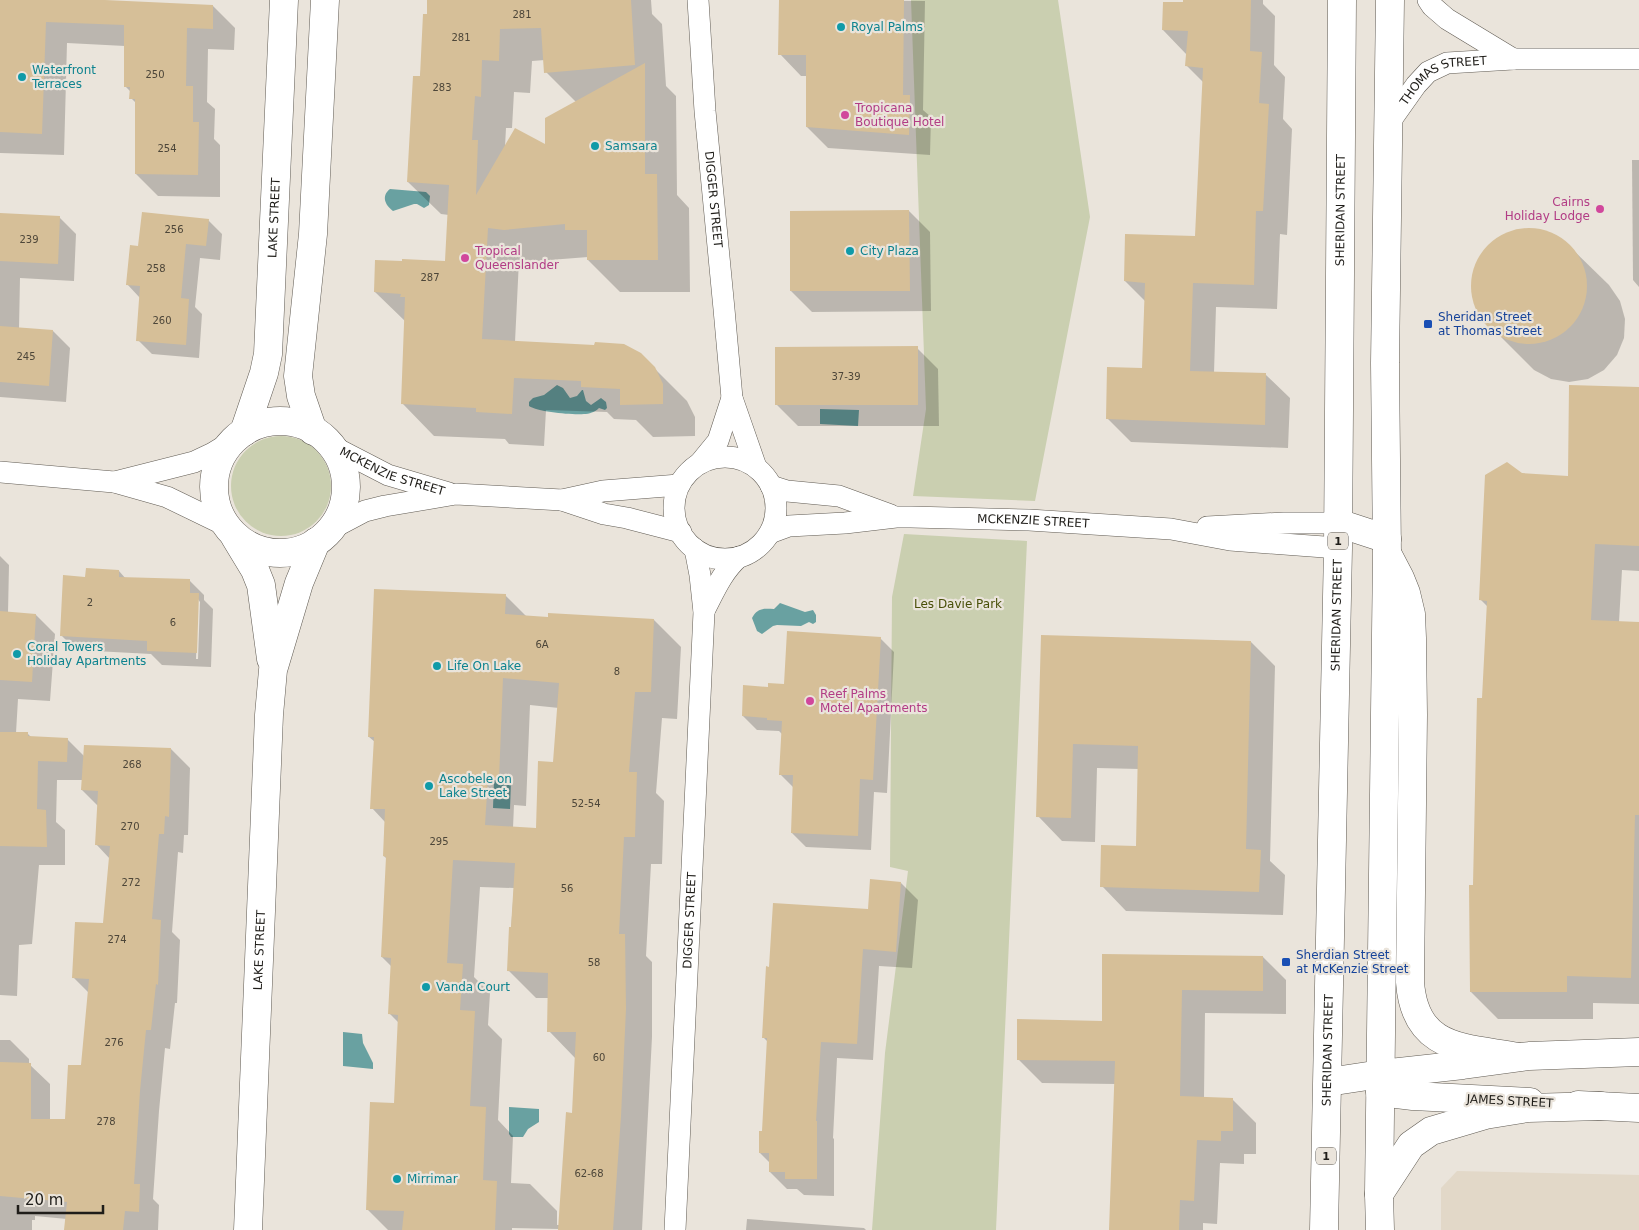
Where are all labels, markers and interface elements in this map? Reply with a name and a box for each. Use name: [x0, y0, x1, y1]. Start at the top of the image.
house number: 281: [512, 9, 532, 20]
place label: Royal Palms: [851, 20, 923, 34]
marker: Royal Palms: [835, 21, 847, 33]
house number: 281: [451, 32, 471, 43]
street label: THOMAS STREET: [1396, 54, 1488, 109]
place label: Waterfront Terraces: [31, 63, 96, 91]
house number: 250: [145, 69, 165, 80]
marker: Waterfront Terraces: [16, 71, 28, 83]
house number: 283: [432, 82, 452, 93]
place label: Tropicana Boutique Hotel: [854, 101, 944, 129]
marker: Tropicana Boutique Hotel: [839, 109, 851, 121]
place label: Samsara: [605, 139, 658, 153]
marker: Samsara: [589, 140, 601, 152]
house number: 254: [157, 143, 177, 154]
street label: DIGGER STREET: [702, 150, 725, 249]
street label: SHERIDAN STREET: [1333, 153, 1348, 266]
street label: LAKE STREET: [265, 177, 283, 258]
place label: Cairns Holiday Lodge: [1505, 195, 1590, 223]
marker: Cairns Holiday Lodge: [1594, 203, 1606, 215]
house number: 256: [164, 224, 184, 235]
house number: 239: [19, 234, 39, 245]
place label: Tropical Queenslander: [474, 244, 559, 272]
place label: City Plaza: [860, 244, 919, 258]
marker: City Plaza: [844, 245, 856, 257]
marker: Tropical Queenslander: [459, 252, 471, 264]
house number: 258: [146, 263, 166, 274]
house number: 287: [420, 272, 440, 283]
place label: Sheridan Street at Thomas Street: [1438, 310, 1542, 338]
house number: 260: [152, 315, 172, 326]
marker: Sheridan Street at Thomas Street: [1422, 318, 1434, 330]
house number: 245: [16, 351, 36, 362]
house number: 37-39: [831, 371, 861, 382]
street label: MCKENZIE STREET: [337, 444, 447, 499]
street label: MCKENZIE STREET: [977, 512, 1090, 531]
road number: 1: [1328, 532, 1348, 550]
street label: SHERIDAN STREET: [1328, 558, 1345, 671]
house number: 2: [87, 597, 93, 608]
park label: Les Davie Park: [914, 597, 1002, 611]
house number: 6: [170, 617, 176, 628]
house number: 6A: [535, 639, 549, 650]
place label: Coral Towers Holiday Apartments: [27, 640, 146, 668]
marker: Coral Towers Holiday Apartments: [11, 648, 23, 660]
place label: Life On Lake: [447, 659, 521, 673]
marker: Life On Lake: [431, 660, 443, 672]
house number: 8: [614, 666, 620, 677]
place label: Reef Palms Motel Apartments: [820, 687, 927, 715]
marker: Reef Palms Motel Apartments: [804, 695, 816, 707]
house number: 268: [122, 759, 142, 770]
place label: Ascobele on Lake Street: [439, 772, 512, 800]
marker: Ascobele on Lake Street: [423, 780, 435, 792]
house number: 52-54: [571, 798, 601, 809]
house number: 270: [120, 821, 140, 832]
house number: 295: [429, 836, 449, 847]
street label: DIGGER STREET: [680, 871, 699, 969]
house number: 272: [121, 877, 141, 888]
house number: 56: [561, 883, 573, 894]
street label: LAKE STREET: [251, 909, 268, 991]
house number: 274: [107, 934, 127, 945]
place label: Sherdian Street at McKenzie Street: [1296, 948, 1409, 976]
marker: Sherdian Street at McKenzie Street: [1280, 956, 1292, 968]
house number: 58: [588, 957, 600, 968]
place label: Vanda Court: [436, 980, 510, 994]
marker: Vanda Court: [420, 981, 432, 993]
street label: SHERIDAN STREET: [1320, 993, 1336, 1106]
house number: 276: [104, 1037, 124, 1048]
house number: 60: [593, 1052, 605, 1063]
street label: JAMES STREET: [1465, 1092, 1554, 1110]
house number: 278: [96, 1116, 116, 1127]
road number: 1: [1316, 1148, 1336, 1164]
house number: 62-68: [574, 1168, 604, 1179]
place label: Mirrimar: [407, 1172, 458, 1186]
marker: Mirrimar: [391, 1173, 403, 1185]
scale bar: [18, 1182, 102, 1214]
text: 20 m: [25, 1191, 63, 1209]

